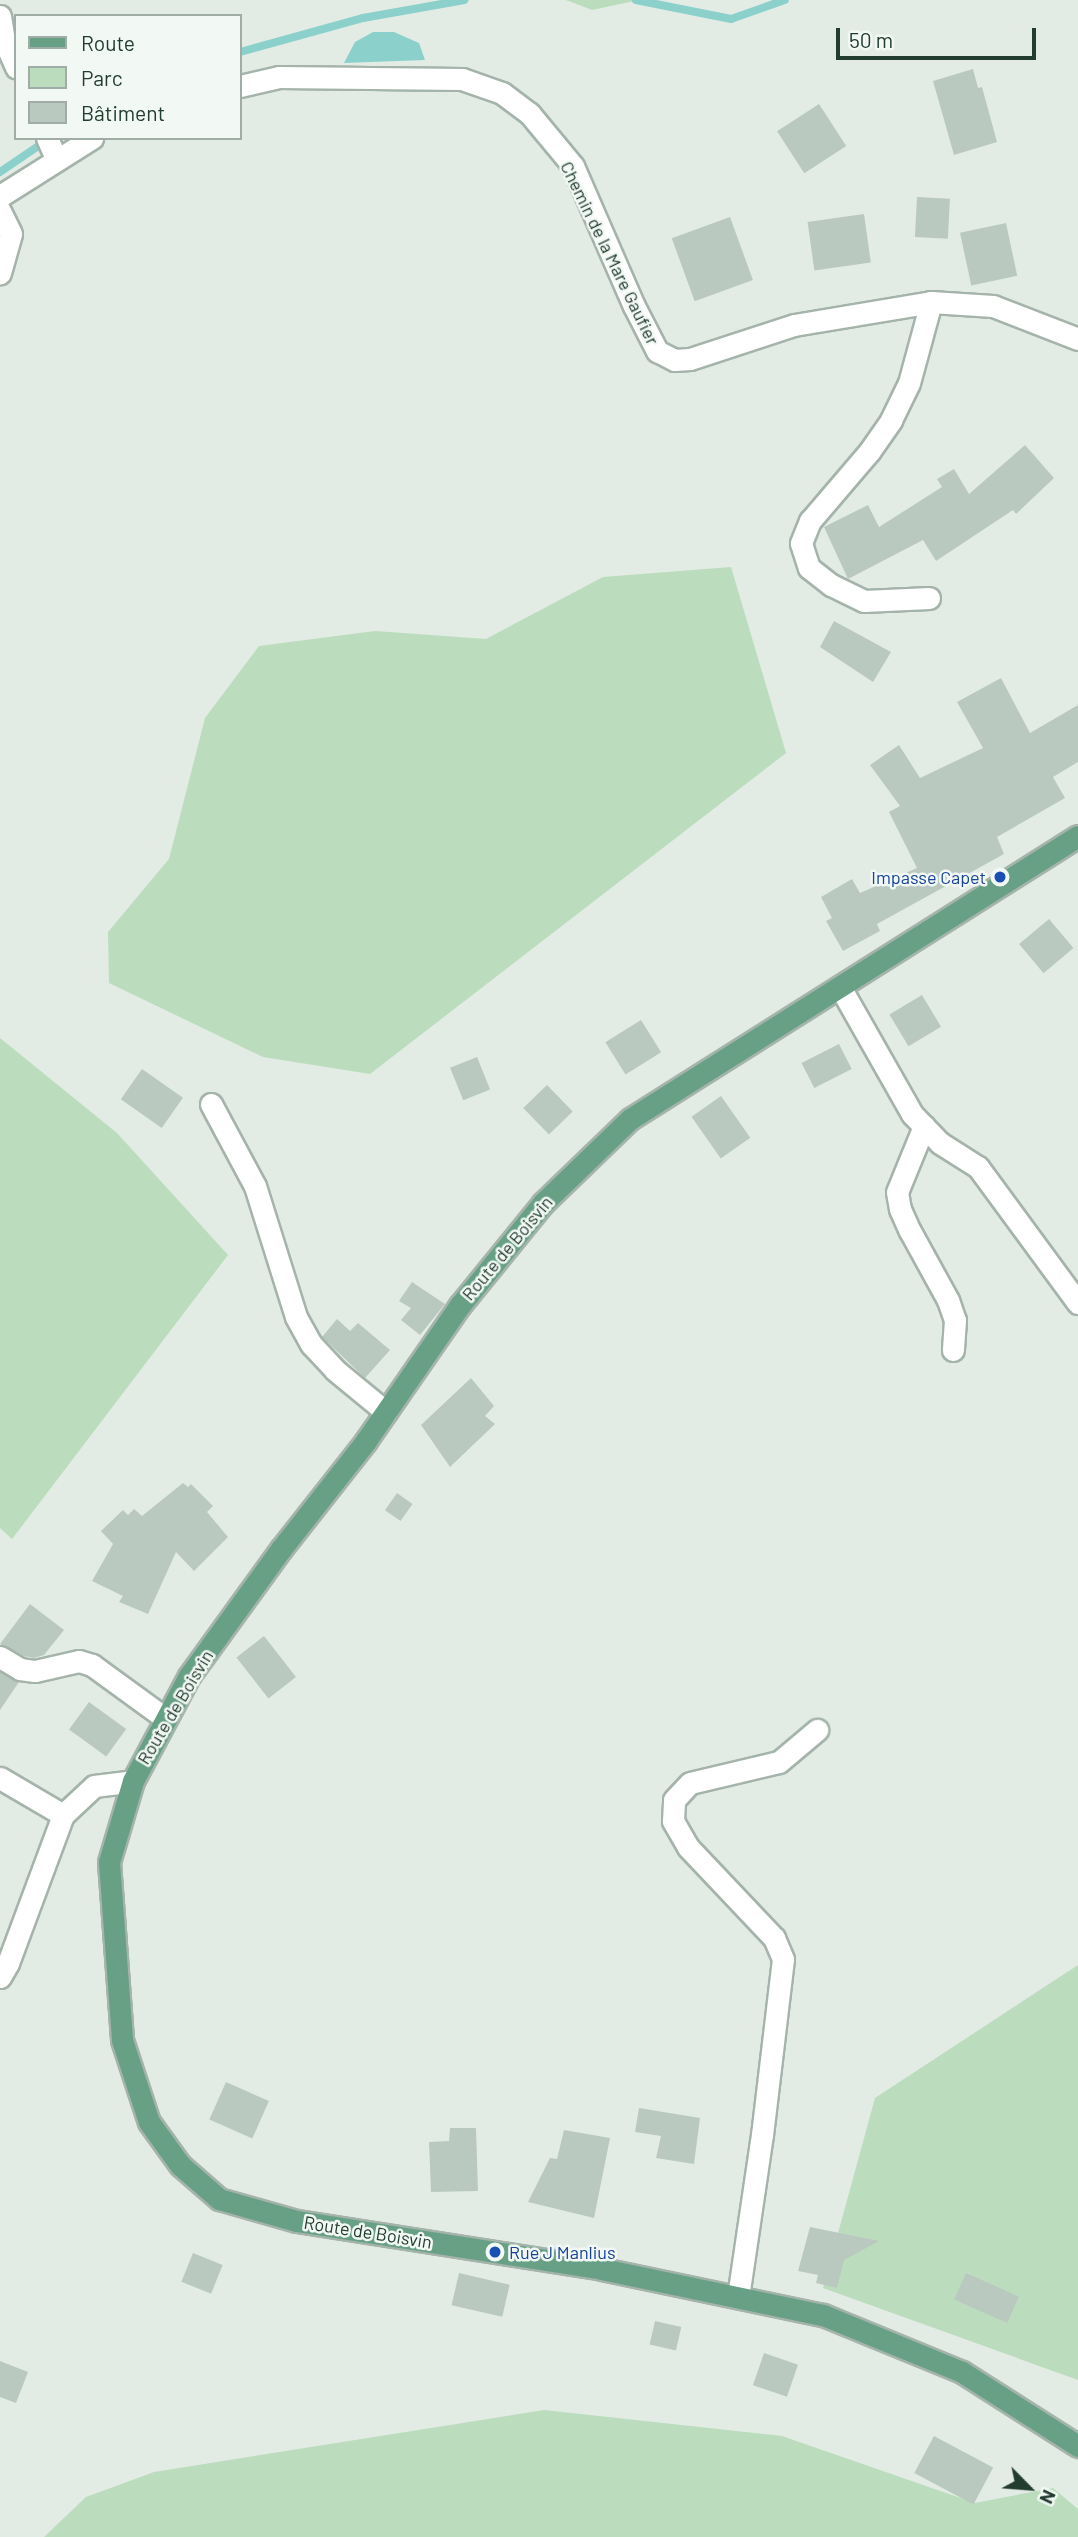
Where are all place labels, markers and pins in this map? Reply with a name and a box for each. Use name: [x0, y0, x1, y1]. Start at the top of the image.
place label: Impasse Capet: [871, 866, 986, 888]
marker: Impasse Capet: [992, 869, 1008, 885]
place label: Rue J Manlius: [509, 2241, 616, 2263]
marker: Rue J Manlius: [487, 2244, 503, 2260]

